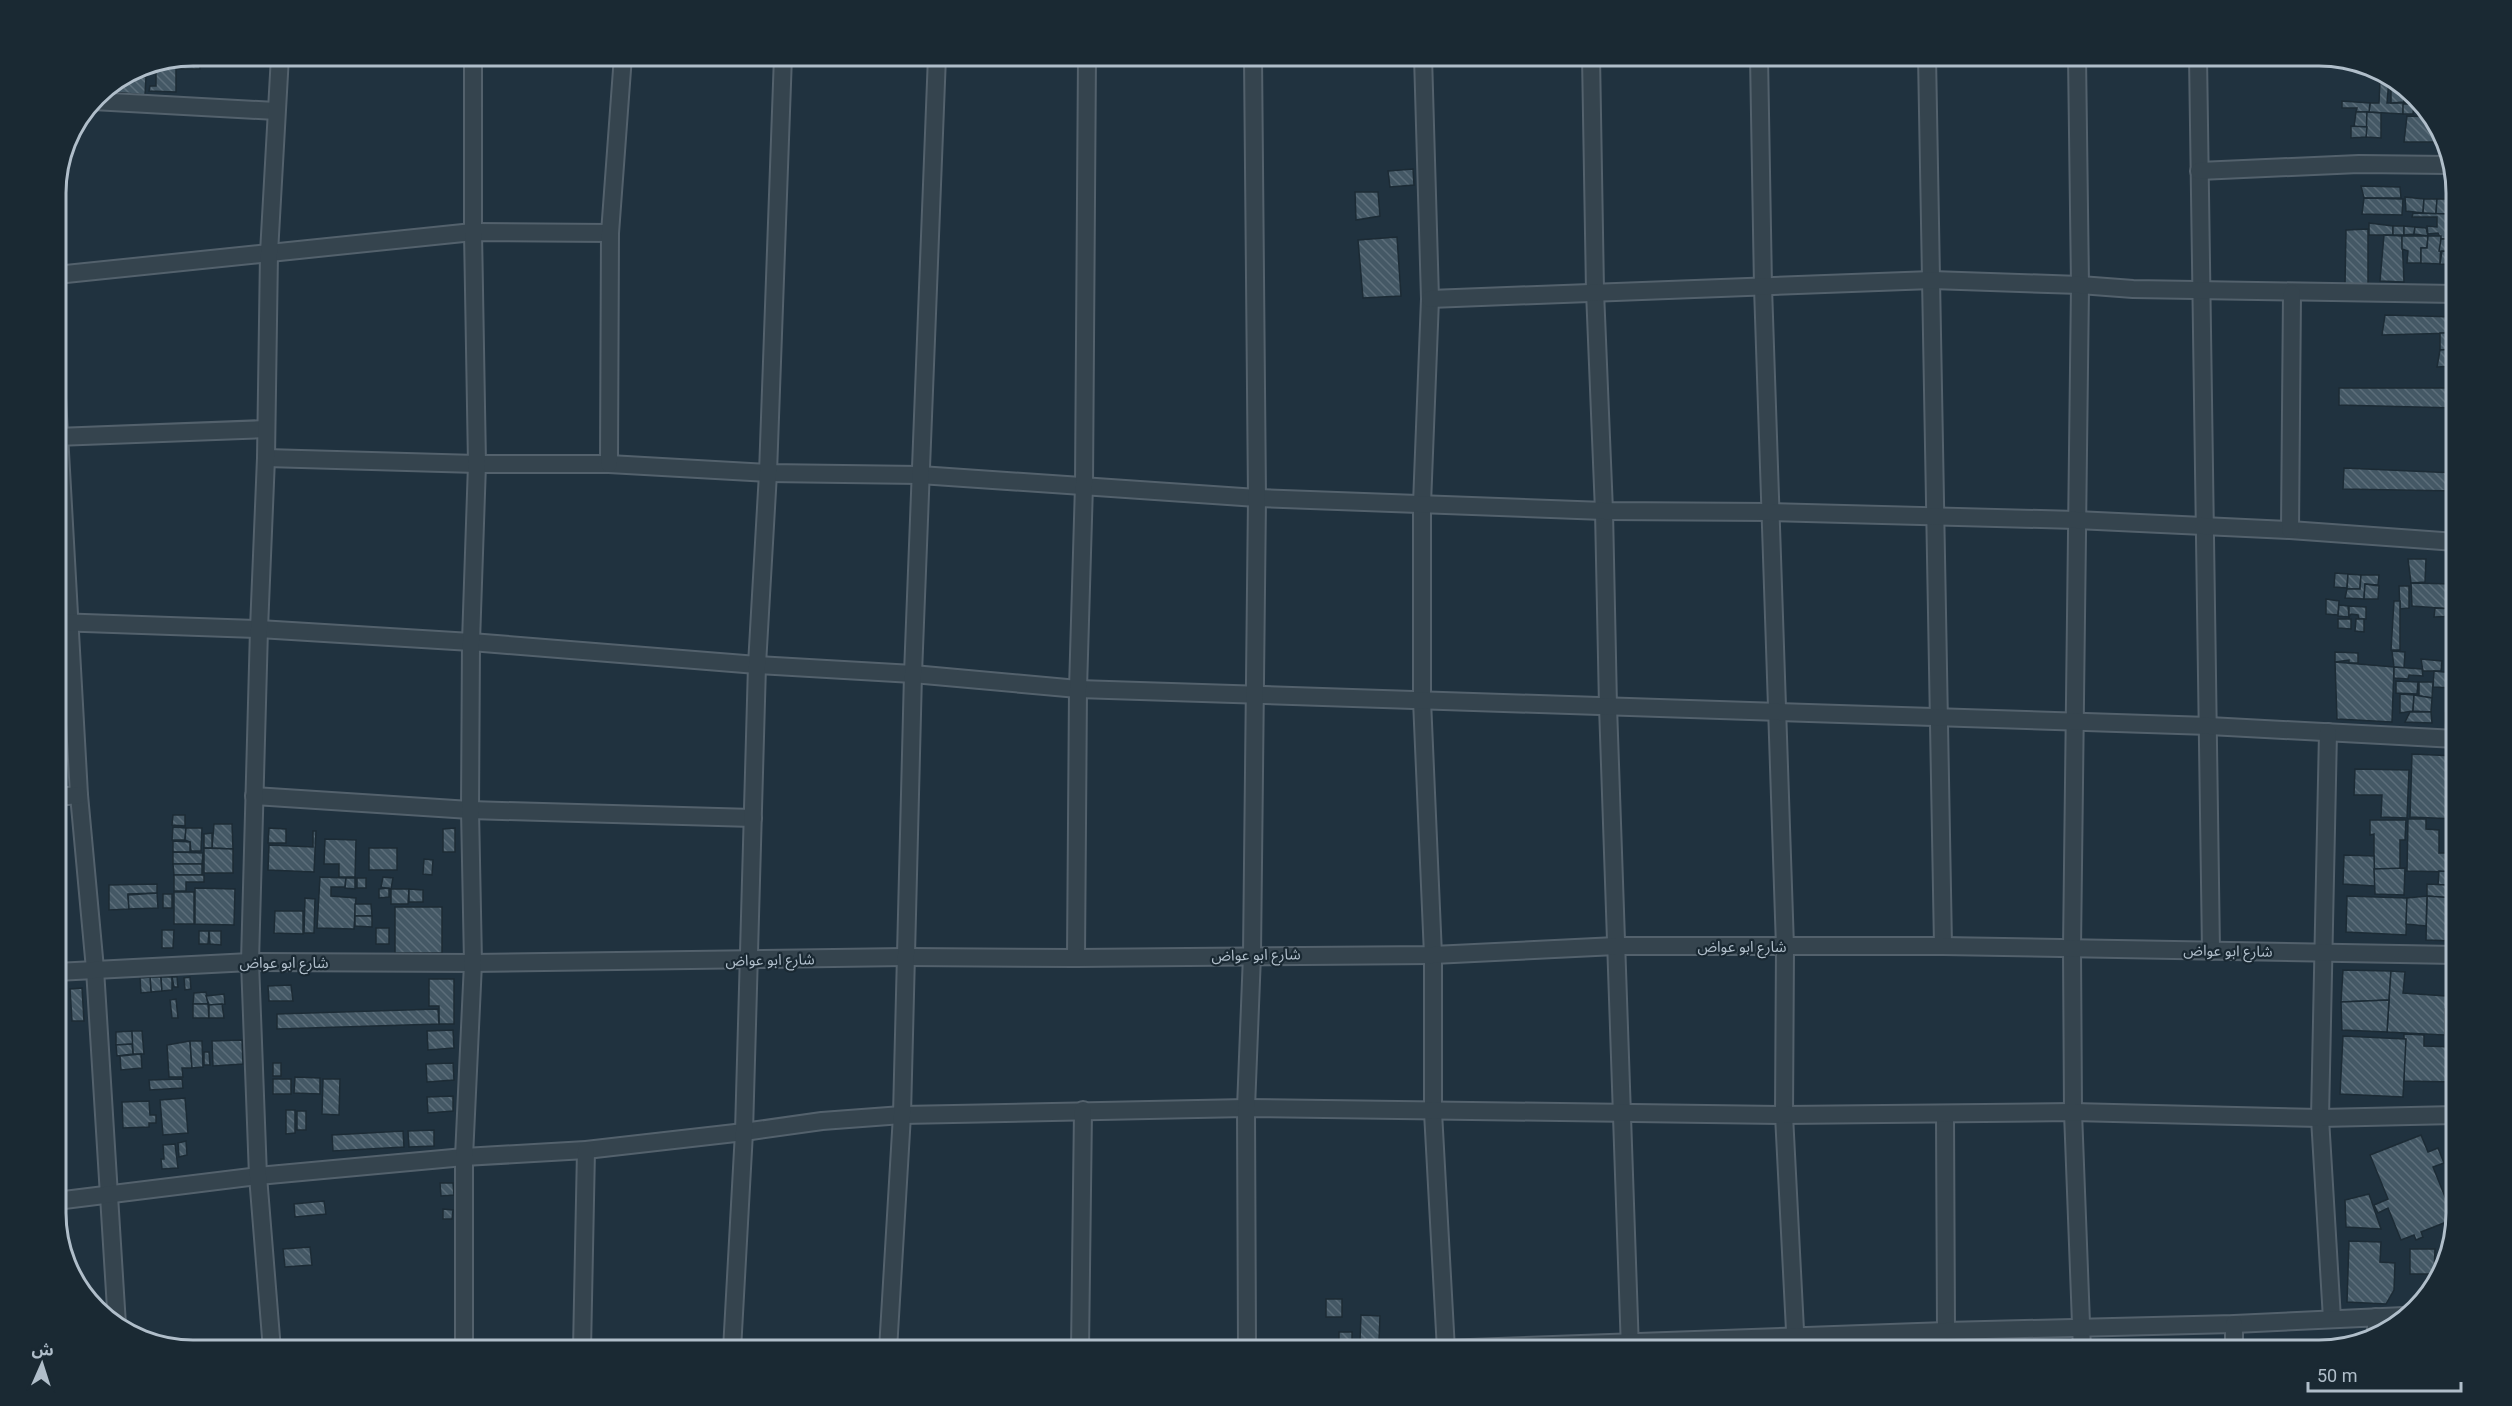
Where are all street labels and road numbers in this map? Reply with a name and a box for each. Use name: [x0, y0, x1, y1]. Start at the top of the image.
street label: شارع ابو عواض: [1697, 938, 1787, 959]
street label: شارع ابو عواض: [2183, 941, 2273, 964]
street label: شارع ابو عواض: [1211, 945, 1301, 968]
street label: شارع ابو عواض: [725, 950, 815, 973]
street label: شارع ابو عواض: [239, 954, 329, 975]

